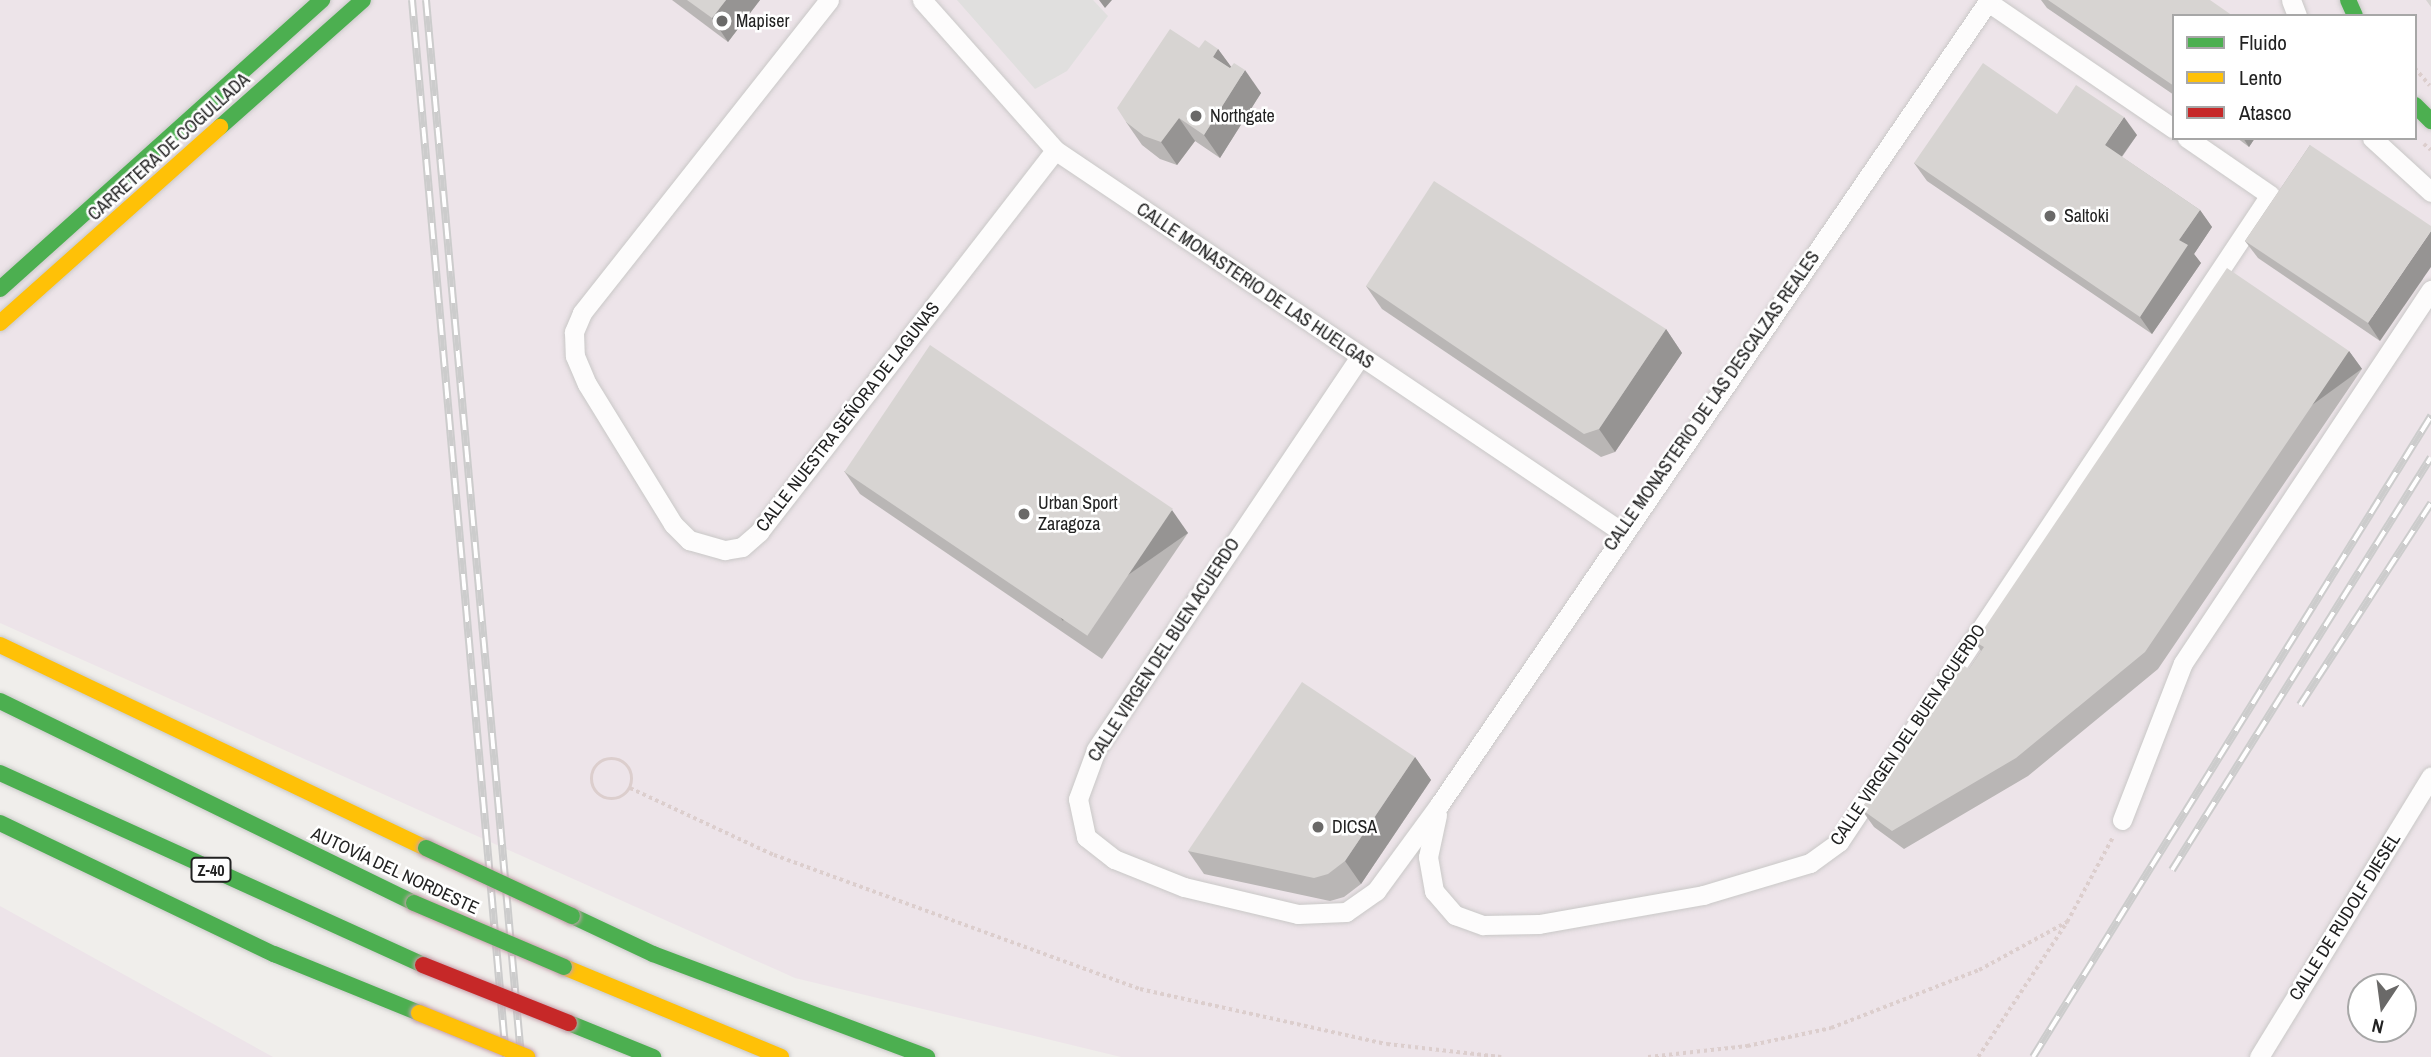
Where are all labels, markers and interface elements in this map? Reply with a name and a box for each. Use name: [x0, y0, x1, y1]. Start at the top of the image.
place label: Mapiser: [736, 10, 789, 32]
marker: Mapiser: [714, 13, 730, 29]
legend: [2172, 14, 2417, 140]
text: Fluido: [2239, 28, 2287, 57]
text: Lento: [2239, 63, 2282, 92]
street label: CARRETERA DE COGULLADA: [83, 68, 255, 226]
text: Atasco: [2239, 98, 2292, 127]
place label: Northgate: [1210, 105, 1275, 127]
marker: Northgate: [1188, 108, 1204, 124]
street label: CALLE MONASTERIO DE LAS HUELGAS: [1132, 198, 1378, 374]
place label: Saltoki: [2064, 205, 2109, 227]
marker: Saltoki: [2042, 208, 2058, 224]
street label: CALLE MONASTERIO DE LAS DESCALZAS REALES: [1600, 247, 1824, 555]
street label: CALLE NUESTRA SEÑORA DE LAGUNAS: [751, 297, 945, 537]
place label: Urban Sport Zaragoza: [1038, 493, 1118, 536]
marker: Urban Sport Zaragoza: [1016, 506, 1032, 522]
street label: CALLE VIRGEN DEL BUEN ACUERDO: [1083, 534, 1245, 766]
street label: CALLE VIRGEN DEL BUEN ACUERDO: [1825, 620, 1991, 850]
place label: DICSA: [1332, 816, 1377, 838]
marker: DICSA: [1310, 819, 1326, 835]
street label: AUTOVÍA DEL NORDESTE: [307, 822, 483, 920]
street label: CALLE DE RUDOLF DIESEL: [2285, 830, 2405, 1004]
road number: Z-40: [190, 858, 232, 883]
north arrow: [2347, 973, 2417, 1043]
text: N: [2369, 1013, 2386, 1040]

